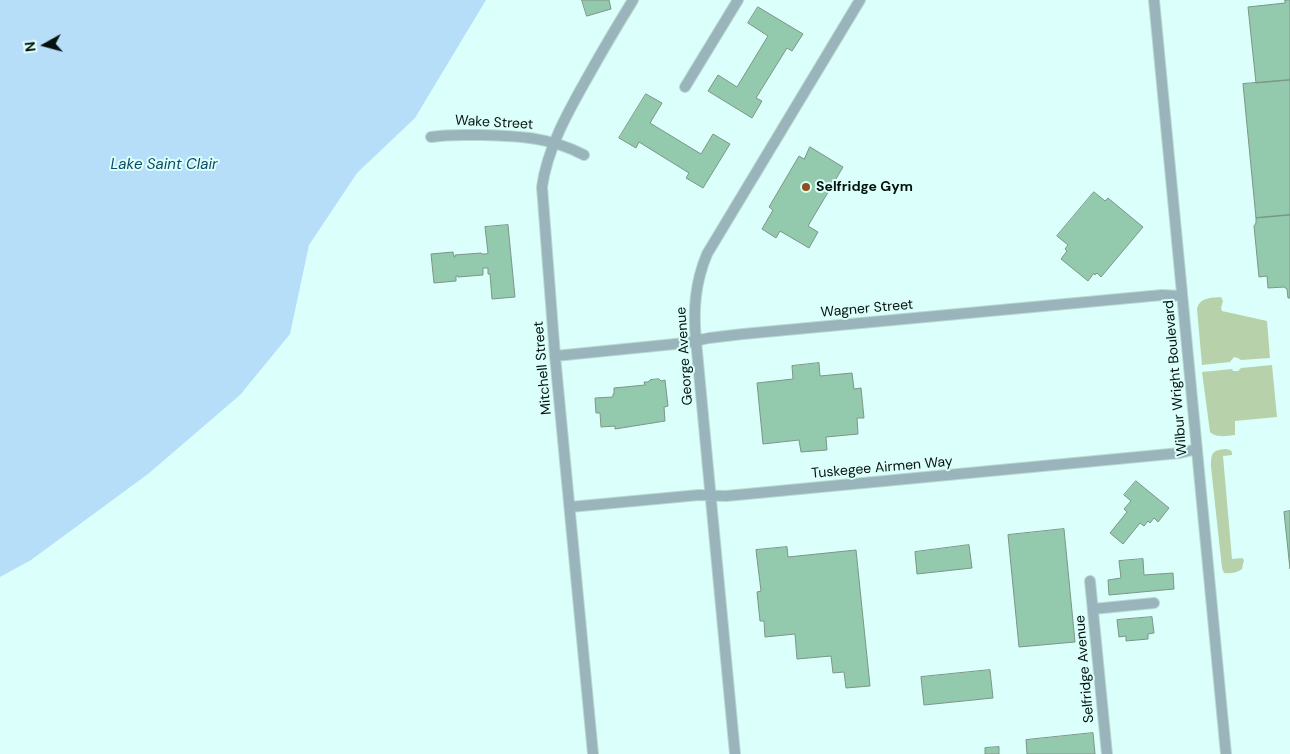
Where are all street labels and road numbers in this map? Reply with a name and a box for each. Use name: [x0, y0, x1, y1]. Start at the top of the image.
street label: Wake Street: [454, 113, 534, 133]
street label: Wagner Street: [820, 297, 914, 321]
street label: Wilbur Wright Boulevard: [1161, 299, 1191, 457]
street label: George Avenue: [673, 306, 697, 406]
street label: Mitchell Street: [531, 320, 555, 416]
street label: Tuskegee Airmen Way: [811, 453, 953, 483]
street label: Selfridge Avenue: [1072, 614, 1098, 724]

